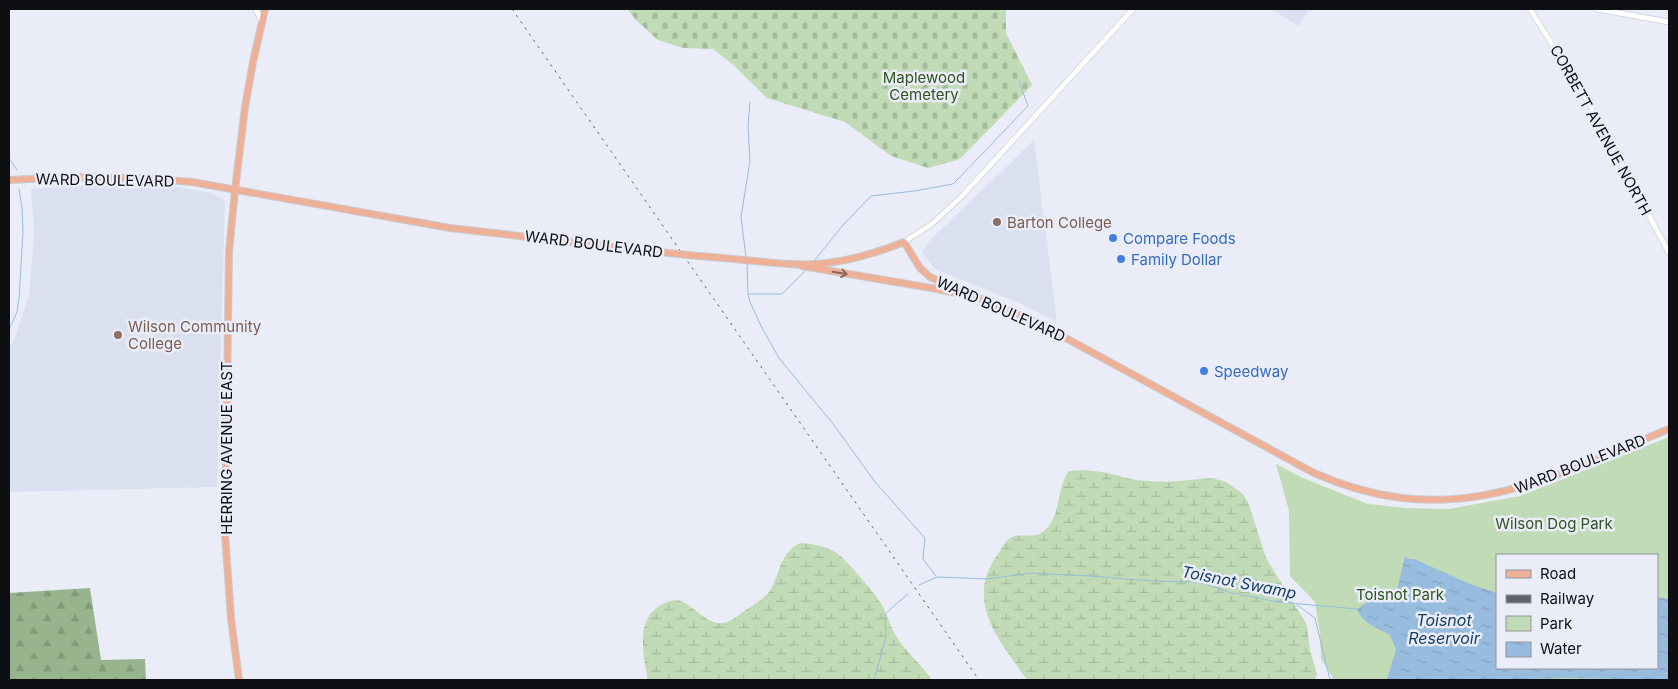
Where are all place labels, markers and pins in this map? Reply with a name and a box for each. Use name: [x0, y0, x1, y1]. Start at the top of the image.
place label: Barton College: [1007, 213, 1112, 232]
marker: Barton College: [991, 216, 1003, 228]
place label: Compare Foods: [1123, 229, 1236, 248]
marker: Compare Foods: [1107, 232, 1119, 244]
place label: Family Dollar: [1131, 250, 1223, 269]
marker: Family Dollar: [1115, 253, 1127, 265]
place label: Wilson Community College: [128, 317, 262, 353]
marker: Wilson Community College: [112, 329, 124, 341]
place label: Speedway: [1214, 362, 1289, 381]
marker: Speedway: [1198, 365, 1210, 377]

